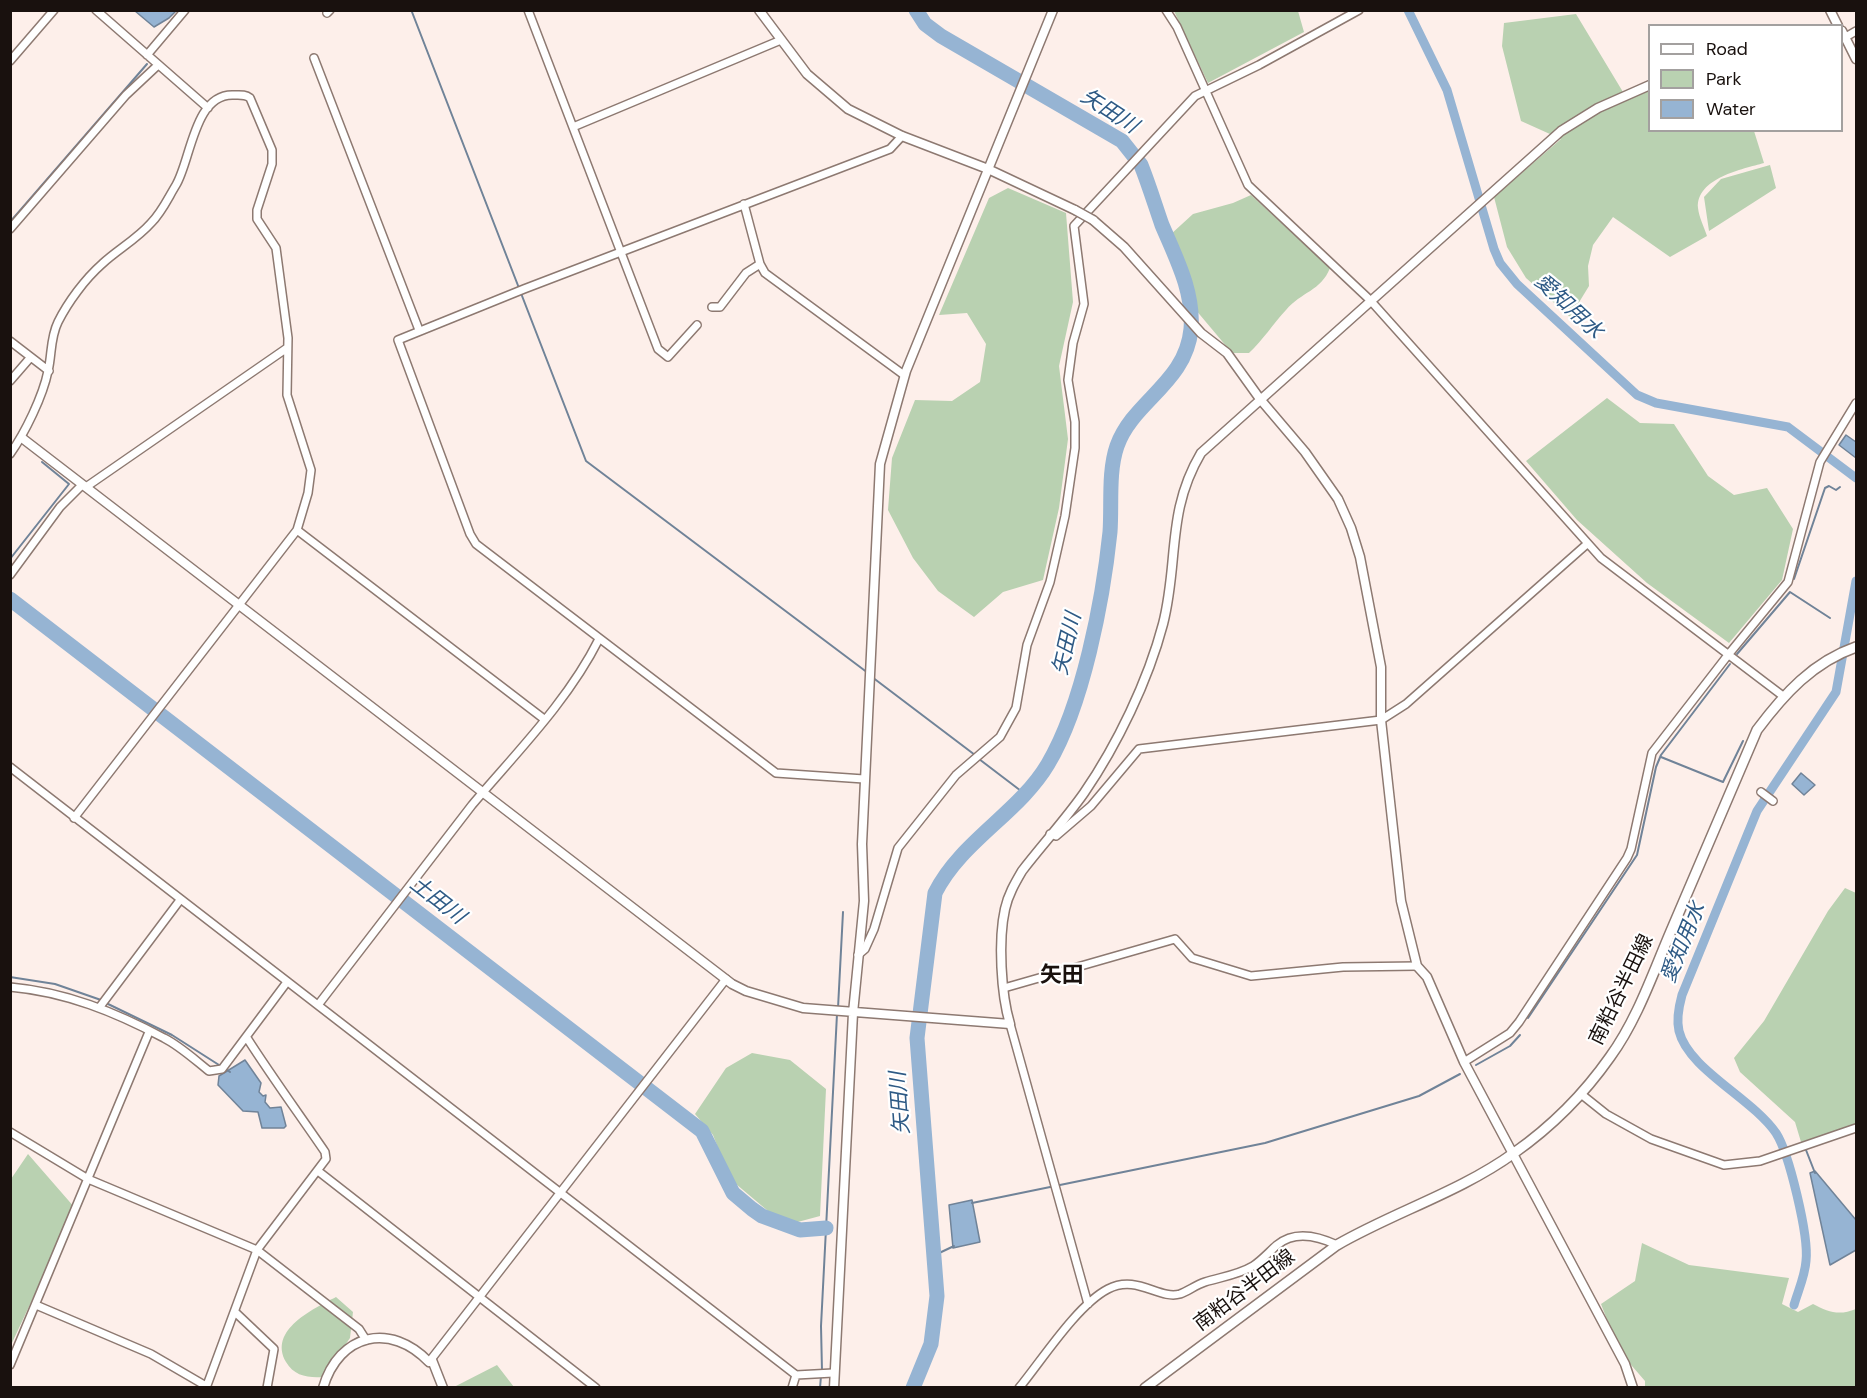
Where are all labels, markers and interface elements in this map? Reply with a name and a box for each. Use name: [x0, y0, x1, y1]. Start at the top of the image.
legend: [1648, 24, 1843, 132]
text: Road: [1706, 37, 1748, 61]
text: Park: [1706, 67, 1742, 91]
water label: 矢田川: [1076, 84, 1142, 140]
text: Water: [1706, 97, 1756, 121]
water label: 愛知用水: [1529, 269, 1607, 345]
water label: 矢田川: [1049, 610, 1087, 678]
water label: 土田川: [404, 872, 470, 930]
water label: 愛知用水: [1657, 899, 1711, 987]
street label: 南粕谷半田線: [1585, 931, 1659, 1049]
district label: 矢田: [1040, 963, 1084, 989]
water label: 矢田川: [886, 1071, 916, 1135]
street label: 南粕谷半田線: [1190, 1245, 1300, 1337]

